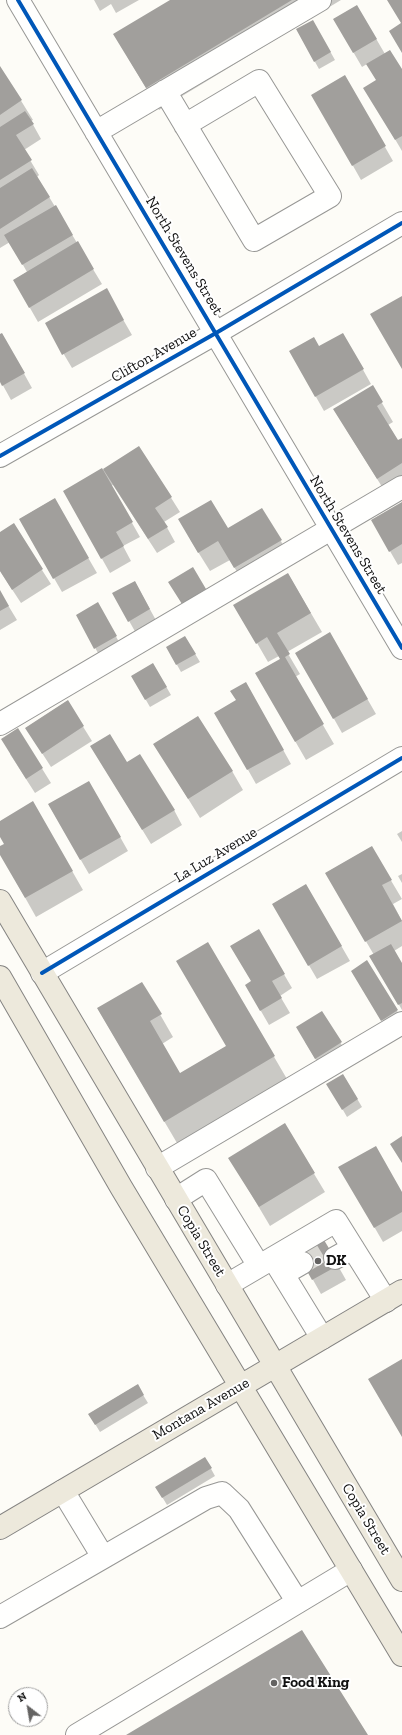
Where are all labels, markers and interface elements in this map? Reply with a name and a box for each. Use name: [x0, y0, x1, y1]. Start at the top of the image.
street label: North Stevens Street: [142, 194, 226, 318]
street label: Clifton Avenue: [108, 323, 200, 387]
street label: North Stevens Street: [306, 473, 390, 597]
street label: La Luz Avenue: [171, 823, 261, 887]
street label: Copia Street: [173, 1202, 229, 1280]
place label: DK: [326, 1252, 346, 1270]
marker: DK: [313, 1256, 323, 1266]
street label: Montana Avenue: [149, 1374, 253, 1444]
street label: Copia Street: [338, 1480, 394, 1558]
place label: Food King: [282, 1674, 349, 1692]
marker: Food King: [269, 1678, 279, 1688]
north arrow: [8, 1687, 48, 1727]
text: N: [15, 1689, 29, 1705]

